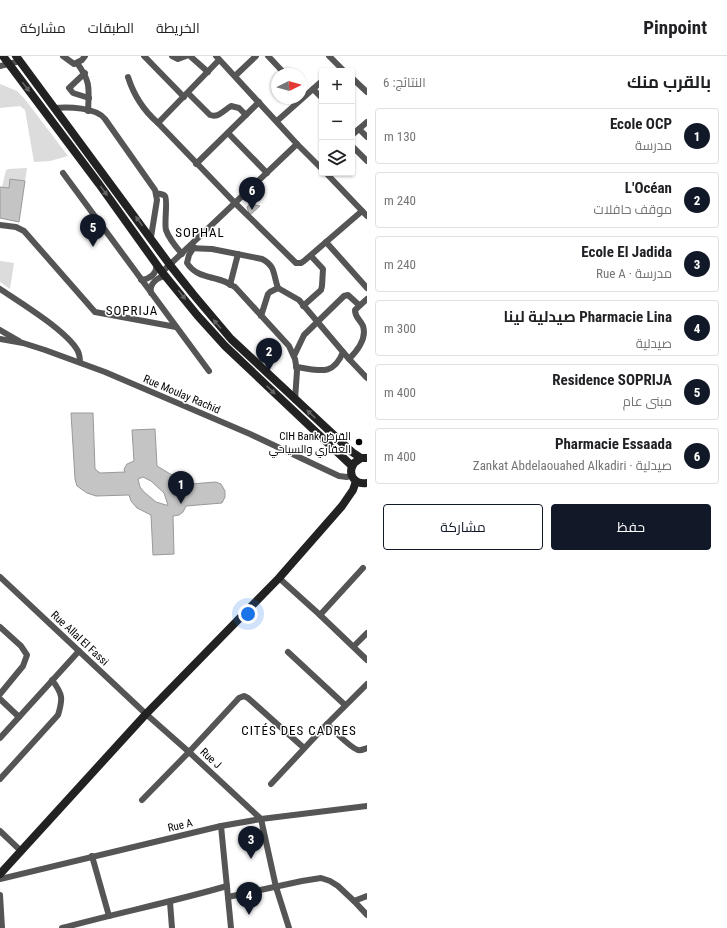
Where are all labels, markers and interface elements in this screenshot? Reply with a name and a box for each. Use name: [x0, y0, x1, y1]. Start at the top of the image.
text: Pinpoint: [643, 16, 707, 39]
text: مشاركة: [20, 20, 66, 36]
text: الطبقات: [88, 20, 134, 36]
text: الخريطة: [156, 20, 200, 36]
north arrow: [271, 68, 307, 104]
map controls: [319, 68, 355, 176]
button: +: [319, 68, 355, 104]
text: بالقرب منك: [627, 72, 711, 92]
text: النتائج: 6: [383, 75, 426, 90]
one-way arrow: [22, 82, 30, 93]
button: −: [319, 104, 355, 140]
text: Ecole OCP: [610, 115, 672, 133]
text: 130 m: [384, 129, 416, 144]
text: 1: [694, 129, 700, 144]
text: مدرسة: [635, 138, 672, 153]
button: layers: [319, 140, 355, 176]
pin: 6: [239, 177, 265, 210]
text: L'Océan: [625, 179, 672, 197]
one-way arrow: [100, 186, 108, 196]
text: 240 m: [384, 193, 416, 208]
text: 2: [694, 193, 700, 208]
text: موقف حافلات: [594, 202, 672, 217]
pin: 5: [80, 214, 106, 247]
one-way arrow: [134, 215, 143, 226]
district label: SOPHAL: [175, 225, 225, 240]
text: Ecole El Jadida: [581, 243, 672, 261]
text: 240 m: [384, 257, 416, 272]
text: 3: [694, 257, 700, 272]
text: مدرسة · Rue A: [596, 266, 672, 281]
one-way arrow: [177, 290, 186, 301]
district label: SOPRIJA: [106, 303, 158, 318]
text: Pharmacie Lina صيدلية لينا: [503, 308, 672, 326]
one-way arrow: [213, 319, 222, 329]
text: 300 m: [384, 321, 416, 336]
text: 4: [694, 321, 700, 336]
text: صيدلية: [636, 336, 672, 351]
pin: 2: [256, 338, 282, 371]
text: Residence SOPRIJA: [552, 371, 672, 389]
street label: Rue Moulay Rachid: [141, 372, 222, 417]
one-way arrow: [266, 385, 276, 395]
text: 400 m: [384, 385, 416, 400]
text: 5: [694, 385, 700, 400]
text: مبنى عام: [623, 394, 672, 409]
one-way arrow: [306, 409, 316, 419]
place label: CIH Bank القرض العقاري والسياحي: [269, 430, 351, 458]
text: Pharmacie Essaada: [555, 435, 672, 453]
marker: CIH Bank القرض العقاري والسياحي: [354, 437, 364, 447]
text: 400 m: [384, 449, 416, 464]
text: 6: [694, 449, 700, 464]
text: صيدلية · Zankat Abdelaouahed Alkadiri: [473, 458, 672, 473]
pin: 1: [168, 471, 194, 504]
button: مشاركة: [383, 504, 543, 550]
button: حفظ: [551, 504, 711, 550]
your location: [238, 604, 258, 624]
street label: Rue Allal El Fassi: [48, 608, 111, 668]
district label: CITÉS DES CADRES: [241, 723, 357, 738]
street label: Rue J: [197, 745, 224, 771]
street label: Rue A: [166, 816, 194, 835]
pin: 3: [238, 826, 264, 859]
pin: 4: [236, 882, 262, 915]

